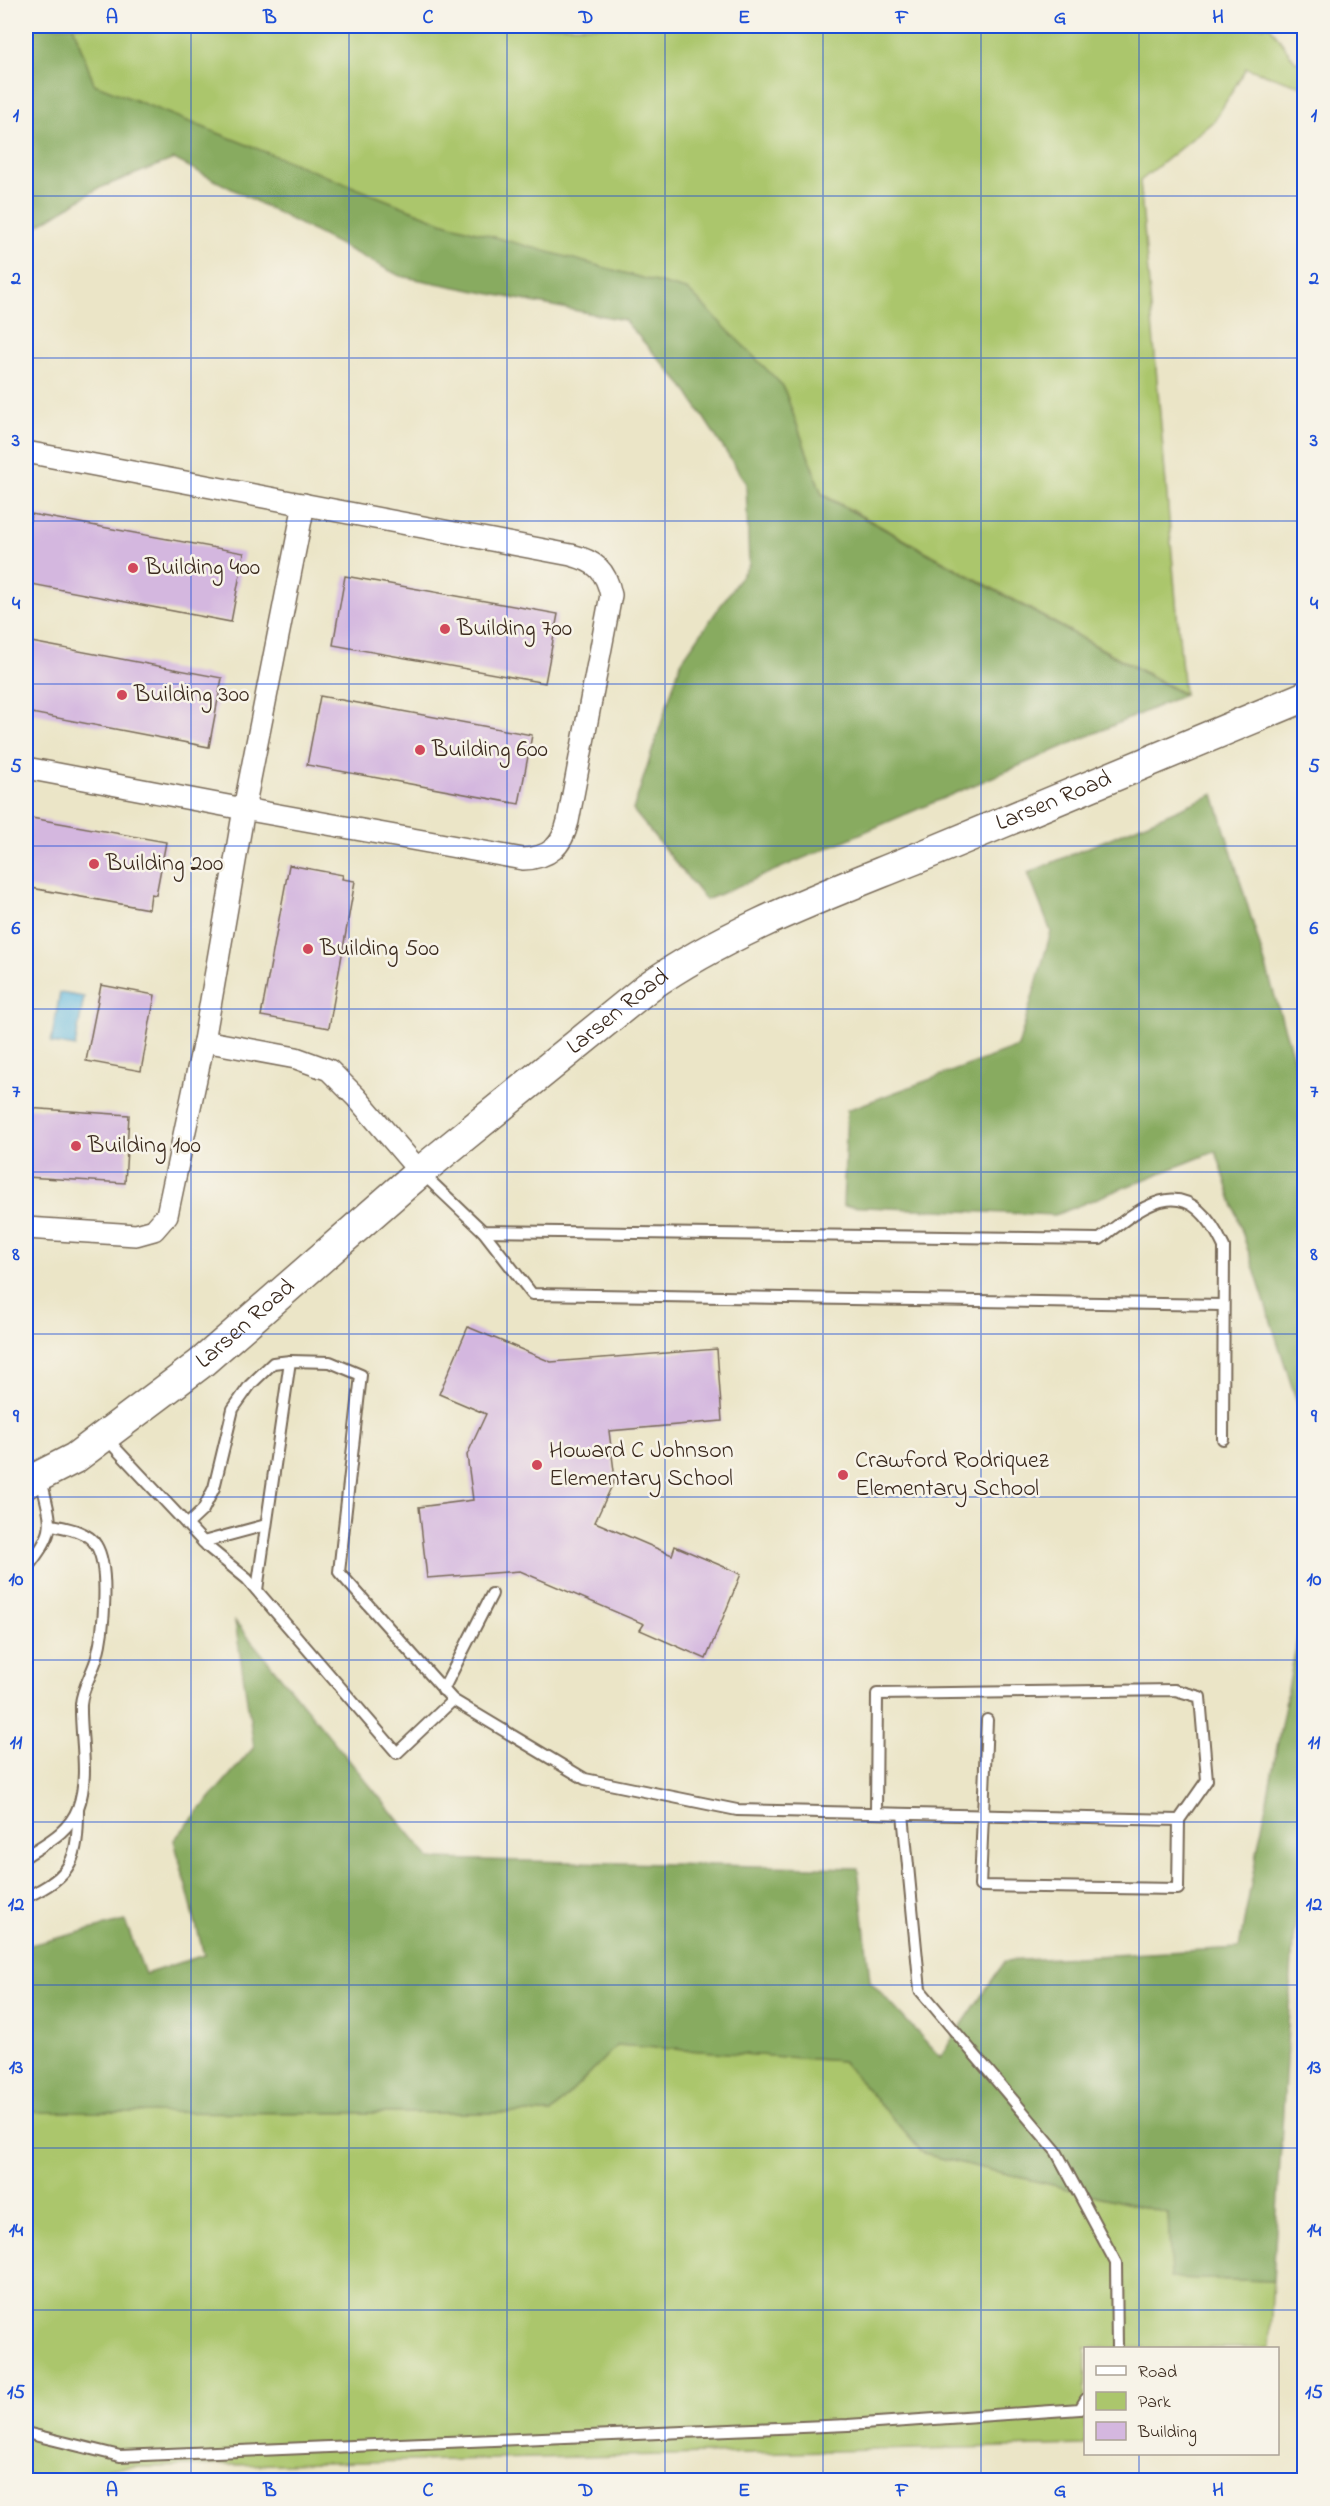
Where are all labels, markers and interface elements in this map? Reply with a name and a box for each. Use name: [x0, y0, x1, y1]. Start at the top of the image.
text: A: [106, 4, 118, 33]
text: B: [262, 4, 277, 33]
text: C: [423, 4, 434, 33]
text: D: [578, 4, 593, 33]
text: E: [738, 4, 750, 33]
text: F: [895, 4, 909, 33]
text: G: [1054, 4, 1067, 33]
text: H: [1212, 4, 1224, 33]
text: 1: [13, 102, 20, 131]
text: 1: [1311, 102, 1318, 131]
text: 2: [10, 265, 21, 294]
text: 2: [1308, 265, 1319, 294]
text: 3: [11, 427, 20, 456]
text: 3: [1309, 427, 1318, 456]
place label: Building 400: [144, 551, 260, 586]
marker: Building 400: [126, 561, 140, 575]
text: 4: [12, 590, 21, 619]
text: 4: [1310, 590, 1319, 619]
place label: Building 700: [456, 612, 572, 647]
marker: Building 700: [438, 622, 452, 636]
place label: Building 300: [133, 678, 249, 713]
marker: Building 300: [115, 688, 129, 702]
place label: Building 600: [431, 733, 548, 768]
marker: Building 600: [413, 743, 427, 757]
text: 5: [10, 753, 22, 782]
text: 5: [1308, 753, 1320, 782]
street label: Larsen Road: [991, 761, 1117, 841]
place label: Building 200: [105, 847, 223, 882]
marker: Building 200: [87, 857, 101, 871]
text: 6: [12, 915, 21, 944]
text: 6: [1310, 915, 1319, 944]
place label: Building 500: [319, 932, 439, 967]
marker: Building 500: [301, 942, 315, 956]
street label: Larsen Road: [559, 960, 676, 1064]
text: 7: [12, 1078, 21, 1107]
text: 7: [1310, 1078, 1319, 1107]
place label: Building 100: [87, 1129, 201, 1164]
marker: Building 100: [69, 1139, 83, 1153]
text: 8: [11, 1241, 20, 1270]
text: 8: [1309, 1241, 1318, 1270]
street label: Larsen Road: [188, 1270, 304, 1378]
text: 9: [12, 1403, 20, 1432]
text: 9: [1310, 1403, 1318, 1432]
place label: Howard C Johnson Elementary School: [549, 1434, 733, 1498]
place label: Crawford Rodriquez Elementary School: [855, 1444, 1050, 1508]
marker: Howard C Johnson Elementary School: [530, 1458, 544, 1472]
marker: Crawford Rodriquez Elementary School: [836, 1468, 850, 1482]
text: 10: [9, 1566, 24, 1595]
text: 10: [1307, 1566, 1322, 1595]
text: 11: [10, 1729, 23, 1758]
text: 11: [1308, 1729, 1321, 1758]
text: 12: [8, 1891, 24, 1920]
text: 12: [1306, 1891, 1322, 1920]
text: 13: [9, 2054, 23, 2083]
text: 13: [1307, 2054, 1321, 2083]
text: 14: [9, 2217, 24, 2246]
text: 14: [1307, 2217, 1322, 2246]
legend: [1084, 2347, 1279, 2455]
text: Road: [1138, 2360, 1177, 2386]
text: 15: [7, 2379, 25, 2408]
text: 15: [1305, 2379, 1323, 2408]
text: Park: [1138, 2390, 1171, 2416]
text: Building: [1137, 2420, 1197, 2447]
text: A: [106, 2477, 118, 2506]
text: B: [262, 2477, 277, 2506]
text: C: [423, 2477, 434, 2506]
text: D: [578, 2477, 593, 2506]
text: E: [738, 2477, 750, 2506]
text: F: [895, 2477, 909, 2506]
text: G: [1054, 2477, 1067, 2506]
text: H: [1212, 2477, 1224, 2506]

